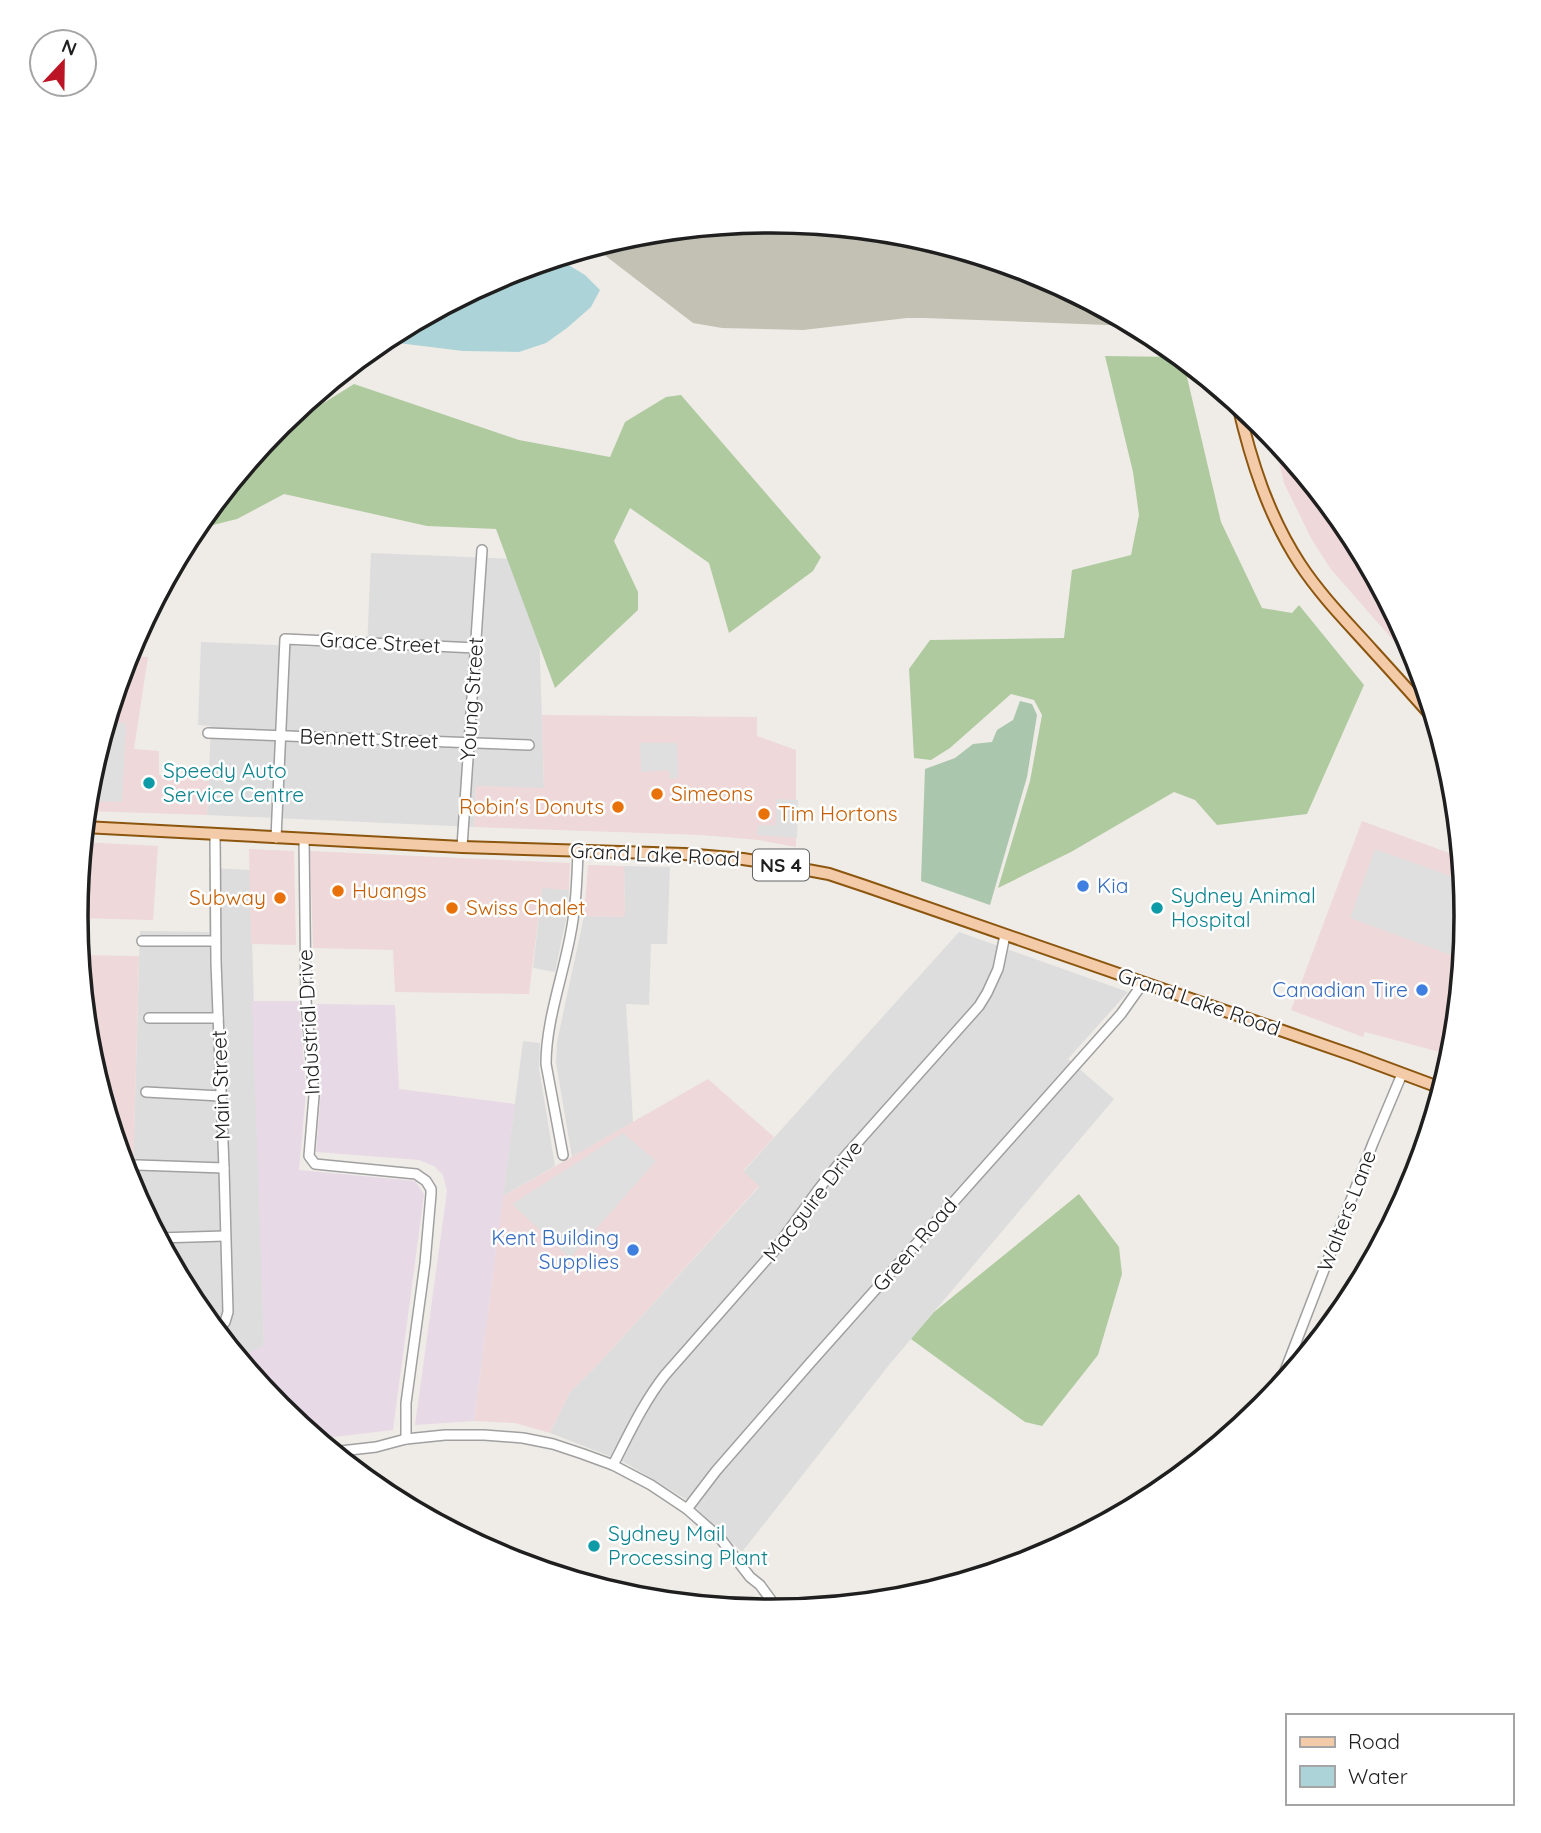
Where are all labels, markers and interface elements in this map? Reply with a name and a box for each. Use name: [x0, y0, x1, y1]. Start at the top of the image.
north arrow: [28, 28, 98, 98]
text: N: [58, 33, 80, 61]
street label: Grace Street: [319, 626, 441, 658]
street label: Young Street: [454, 636, 488, 762]
street label: Bennett Street: [299, 723, 439, 753]
place label: Speedy Auto Service Centre: [163, 757, 304, 807]
marker: Speedy Auto Service Centre: [141, 775, 157, 791]
place label: Simeons: [671, 780, 753, 806]
marker: Simeons: [649, 786, 665, 802]
place label: Robin's Donuts: [459, 793, 604, 819]
marker: Robin's Donuts: [610, 799, 626, 815]
place label: Tim Hortons: [778, 800, 898, 826]
marker: Tim Hortons: [756, 806, 772, 822]
street label: Grand Lake Road: [569, 837, 741, 871]
road number: NS 4: [753, 850, 809, 880]
place label: Kia: [1097, 872, 1128, 898]
place label: Huangs: [352, 877, 427, 903]
marker: Kia: [1075, 878, 1091, 894]
place label: Sydney Animal Hospital: [1171, 882, 1316, 932]
marker: Huangs: [330, 883, 346, 899]
place label: Subway: [189, 884, 266, 910]
marker: Subway: [272, 890, 288, 906]
place label: Swiss Chalet: [466, 894, 586, 920]
marker: Swiss Chalet: [444, 900, 460, 916]
marker: Sydney Animal Hospital: [1149, 900, 1165, 916]
street label: Industrial Drive: [291, 949, 325, 1096]
street label: Grand Lake Road: [1115, 961, 1284, 1041]
place label: Canadian Tire: [1272, 976, 1408, 1002]
marker: Canadian Tire: [1414, 982, 1430, 998]
street label: Main Street: [205, 1030, 235, 1140]
street label: Macguire Drive: [757, 1135, 867, 1266]
street label: Walters Lane: [1311, 1146, 1381, 1275]
street label: Green Road: [866, 1192, 962, 1297]
place label: Kent Building Supplies: [491, 1224, 619, 1274]
marker: Kent Building Supplies: [625, 1242, 641, 1258]
place label: Sydney Mail Processing Plant: [608, 1520, 768, 1570]
marker: Sydney Mail Processing Plant: [586, 1538, 602, 1554]
legend: [1286, 1714, 1513, 1805]
text: Road: [1348, 1728, 1400, 1754]
text: Water: [1348, 1763, 1408, 1789]

